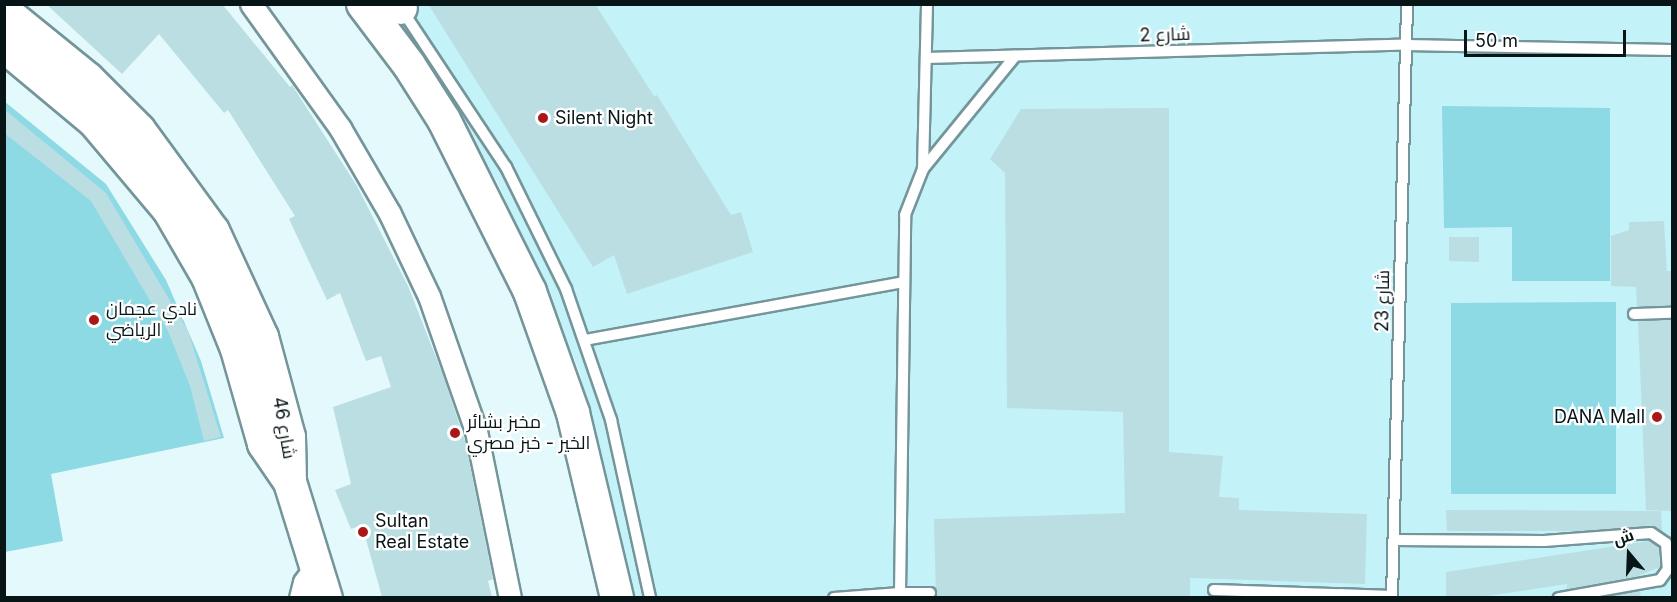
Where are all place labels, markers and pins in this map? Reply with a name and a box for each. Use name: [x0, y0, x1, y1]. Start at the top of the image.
place label: Silent Night: [555, 107, 653, 129]
marker: Silent Night: [536, 111, 550, 125]
place label: نادي عجمان الرياضي: [106, 299, 197, 342]
marker: نادي عجمان الرياضي: [87, 313, 101, 327]
place label: DANA Mall: [1554, 406, 1645, 428]
marker: DANA Mall: [1650, 410, 1664, 424]
place label: مخبز بشائر الخير - خبز مصري: [467, 412, 590, 454]
marker: مخبز بشائر الخير - خبز مصري: [448, 426, 462, 440]
place label: Sultan Real Estate: [375, 511, 469, 554]
marker: Sultan Real Estate: [356, 525, 370, 539]

